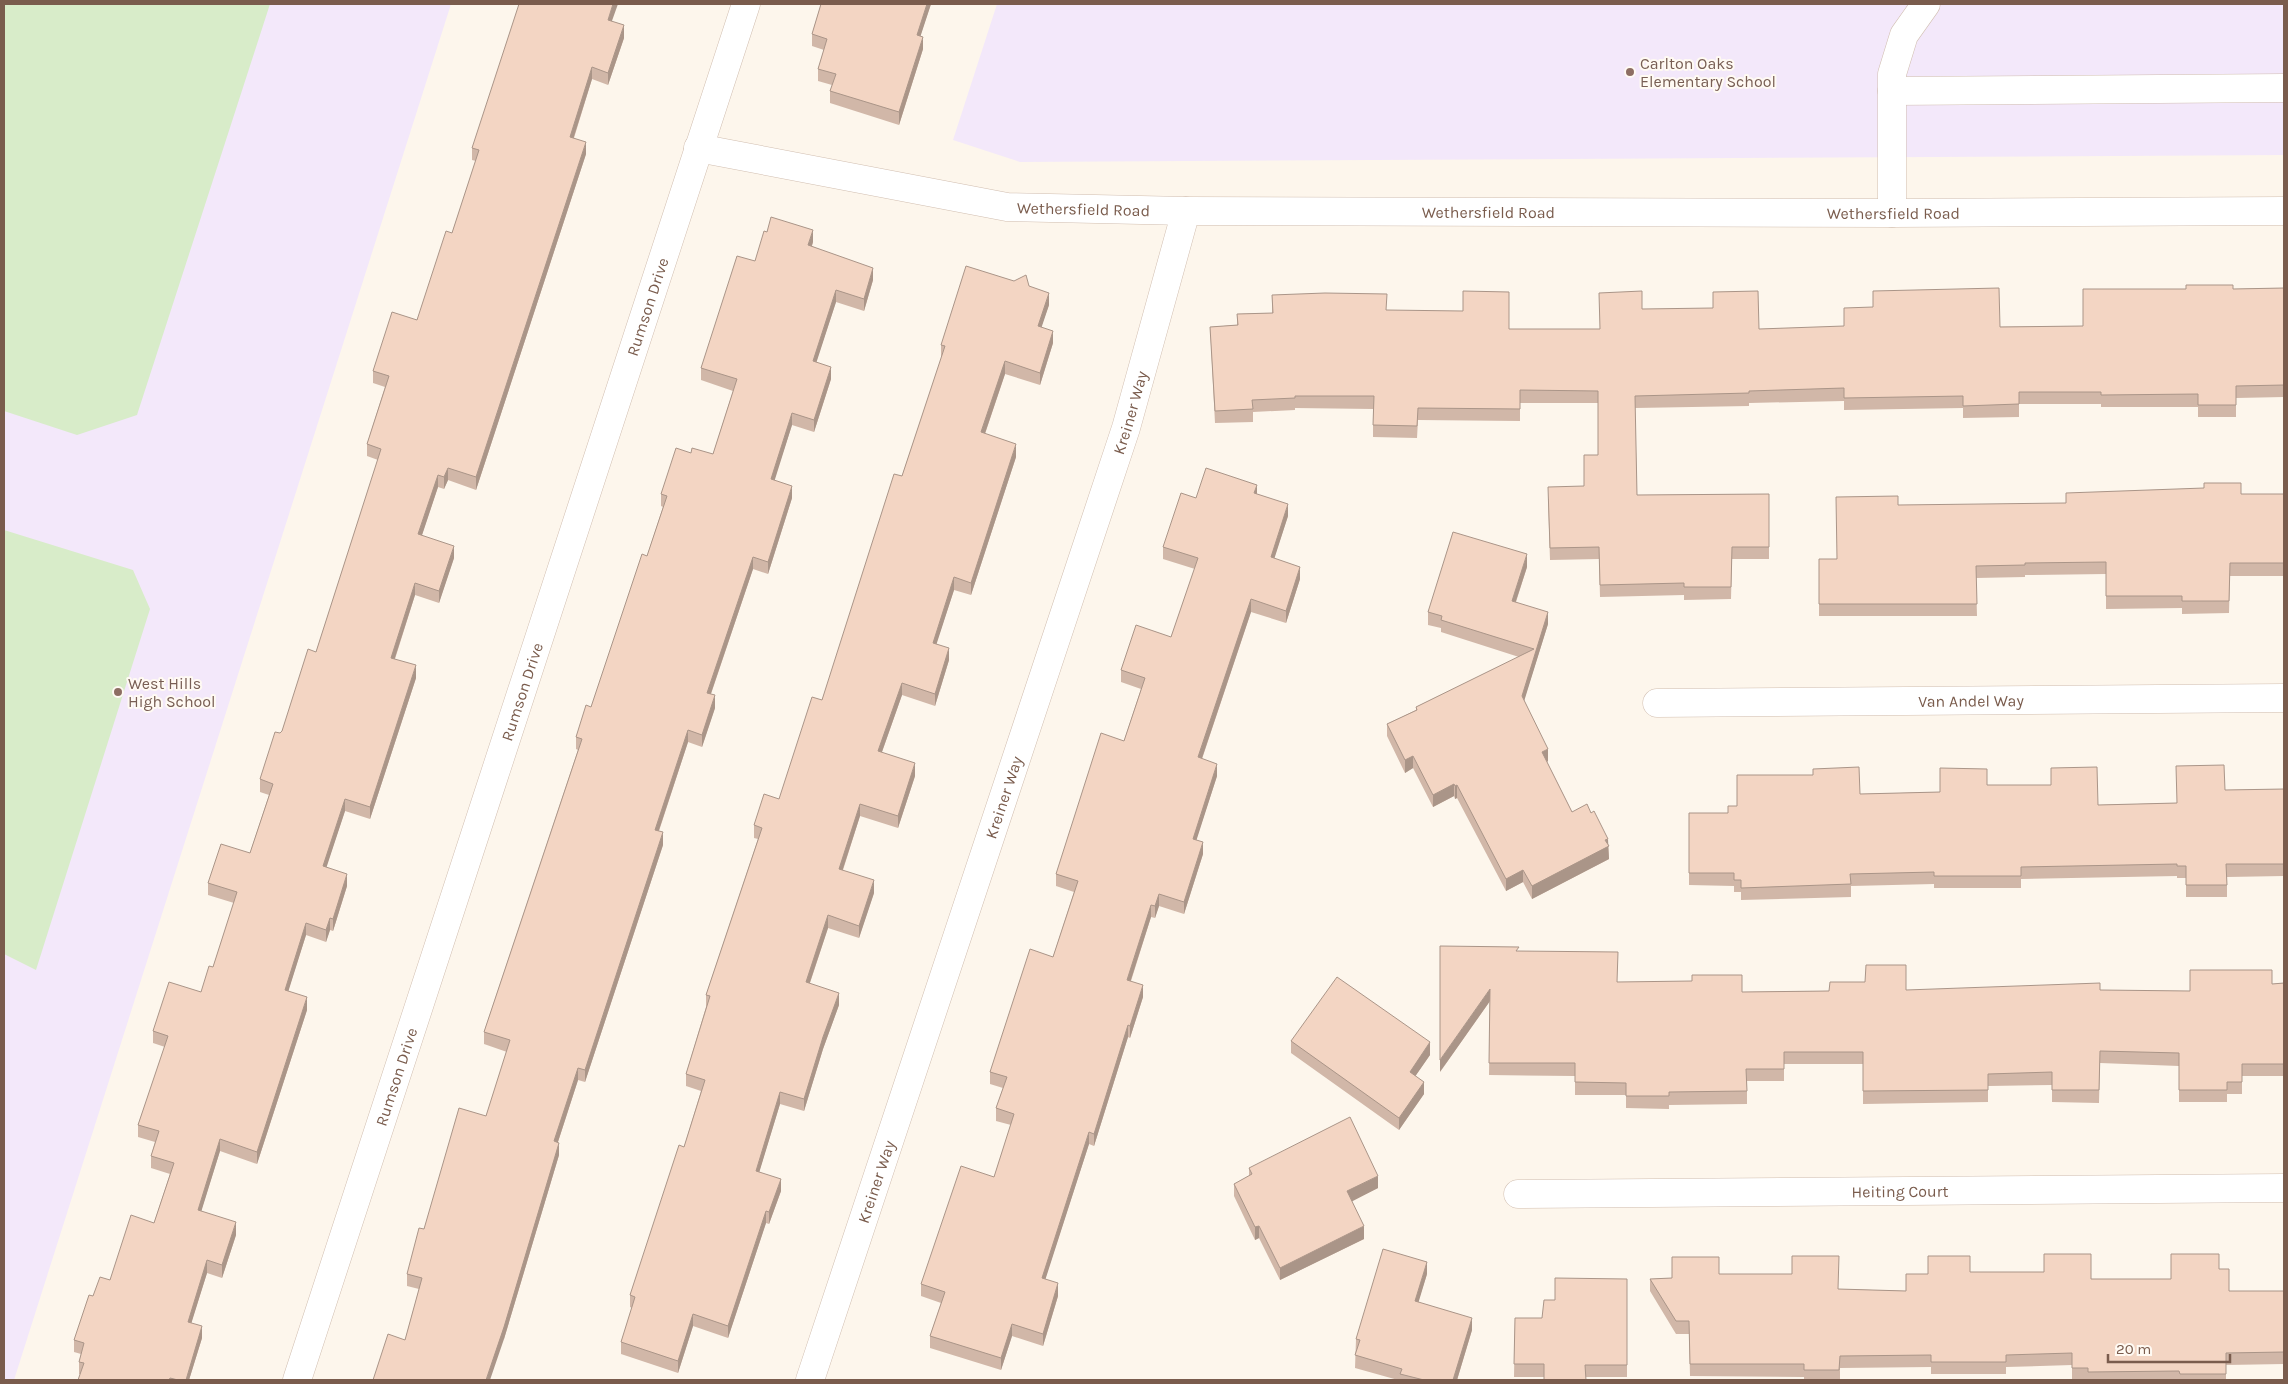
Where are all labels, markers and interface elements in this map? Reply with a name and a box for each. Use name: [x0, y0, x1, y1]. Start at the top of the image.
place label: Carlton Oaks Elementary School: [1640, 54, 1776, 91]
marker: Carlton Oaks Elementary School: [1624, 66, 1636, 78]
street label: Wethersfield Road: [1017, 198, 1150, 220]
street label: Wethersfield Road: [1422, 203, 1555, 222]
street label: Wethersfield Road: [1827, 204, 1960, 223]
street label: Rumson Drive: [623, 255, 673, 359]
street label: Kreiner Way: [1109, 368, 1151, 457]
street label: Rumson Drive: [497, 640, 547, 744]
place label: West Hills High School: [128, 674, 216, 711]
marker: West Hills High School: [112, 686, 124, 698]
street label: Van Andel Way: [1918, 691, 2024, 711]
street label: Kreiner Way: [981, 753, 1027, 841]
street label: Rumson Drive: [371, 1025, 421, 1129]
street label: Kreiner Way: [854, 1137, 899, 1226]
street label: Heiting Court: [1851, 1182, 1949, 1201]
scale bar: [2108, 1332, 2230, 1364]
text: 20 m: [2116, 1340, 2151, 1358]

